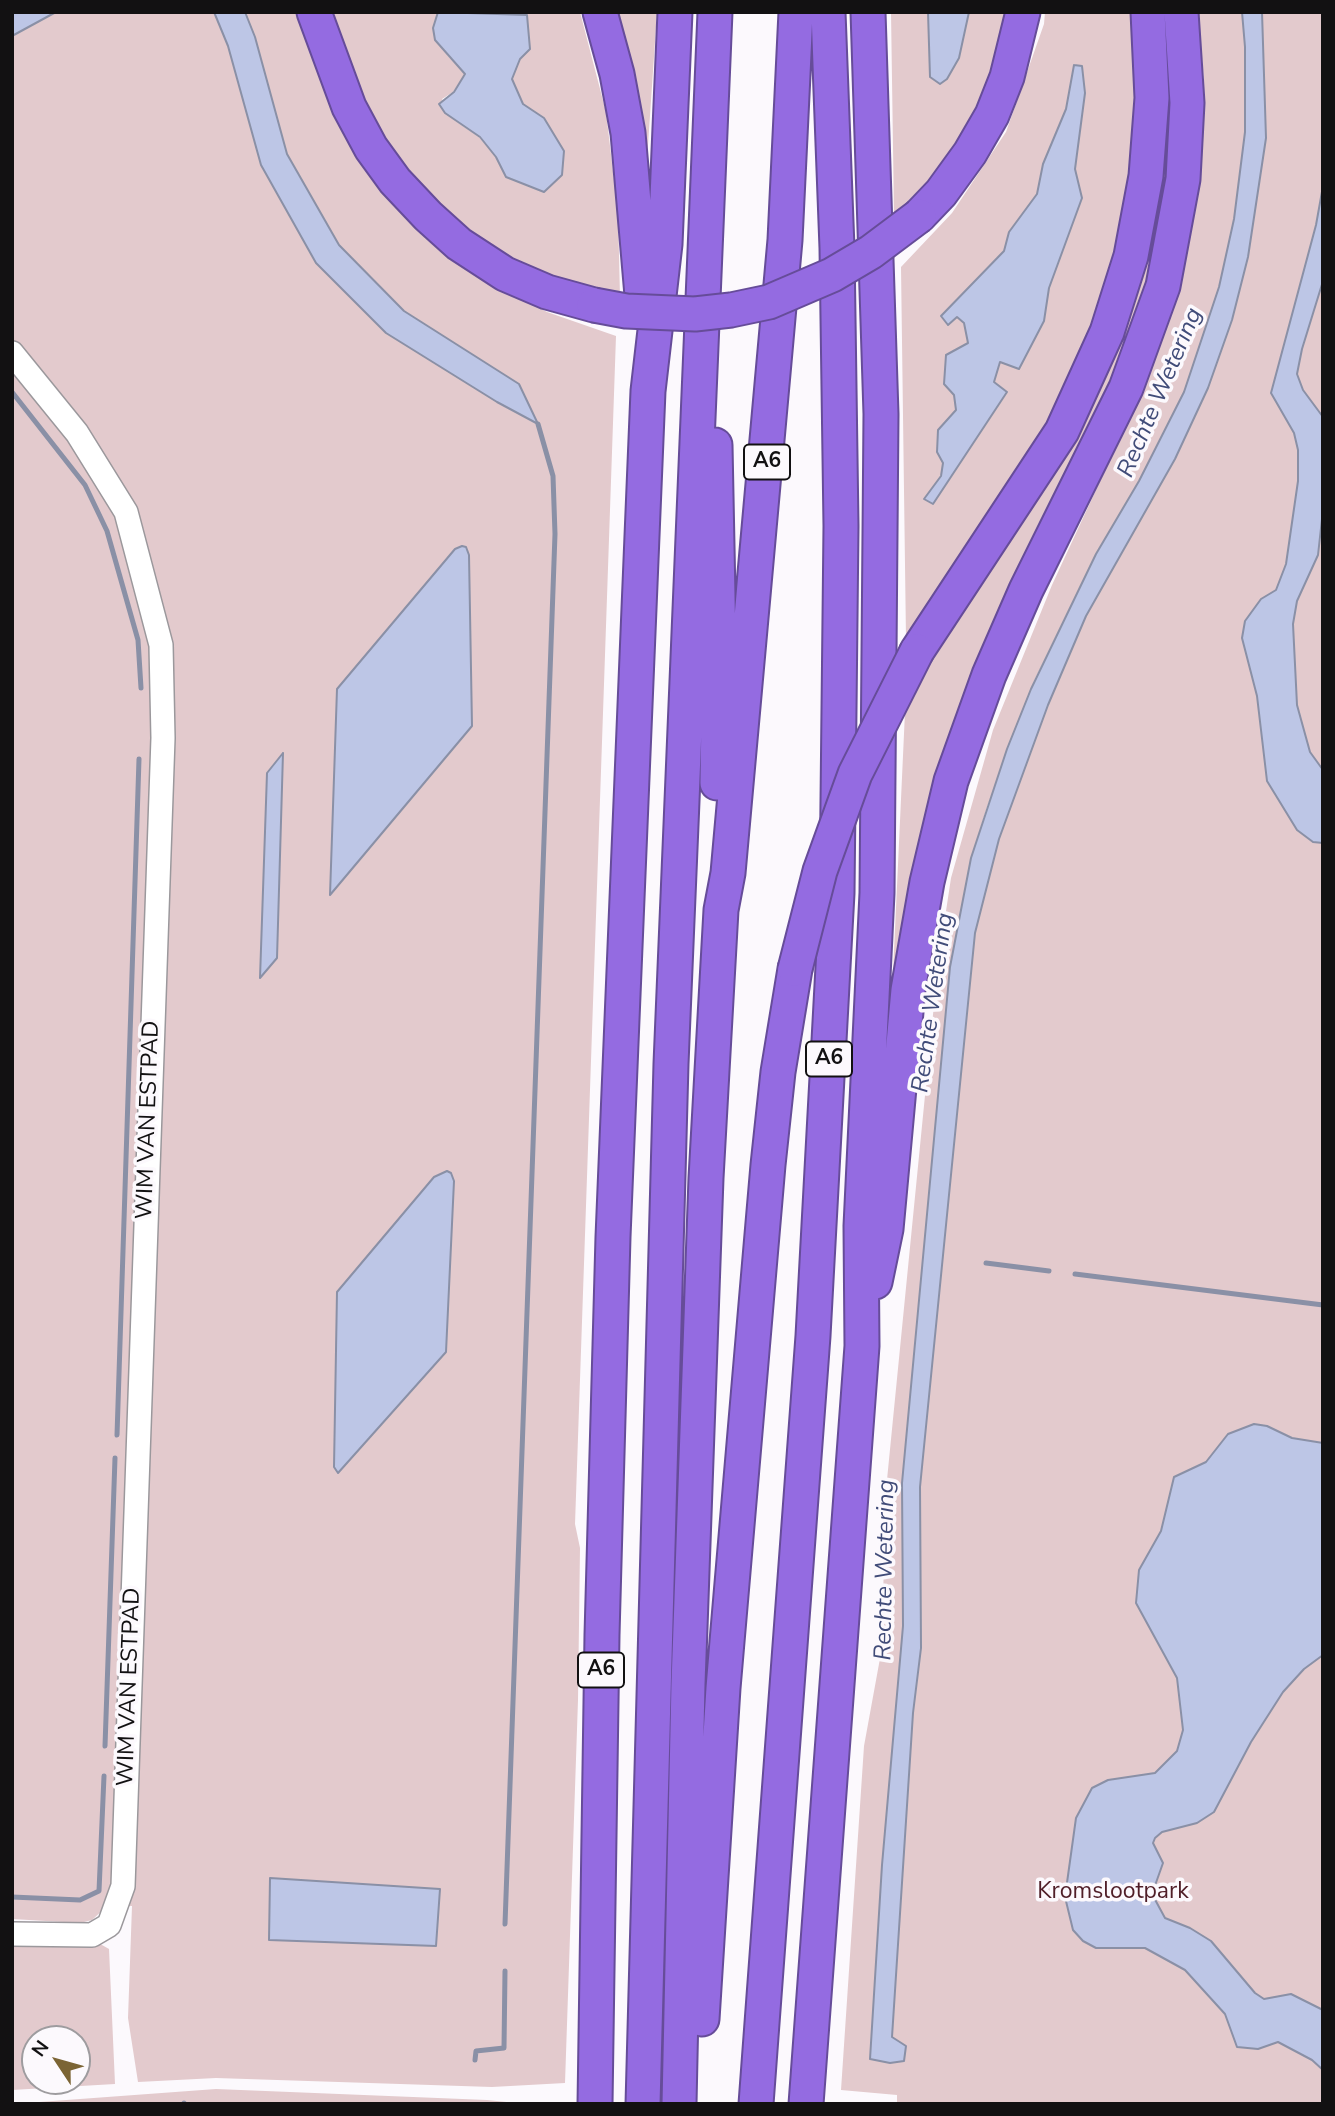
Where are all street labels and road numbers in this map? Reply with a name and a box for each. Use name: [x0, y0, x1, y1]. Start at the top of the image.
road number: A6: [744, 444, 790, 480]
street label: WIM VAN ESTPAD: [132, 1020, 166, 1220]
road number: A6: [806, 1042, 852, 1076]
street label: WIM VAN ESTPAD: [113, 1587, 147, 1787]
road number: A6: [578, 1652, 624, 1688]

